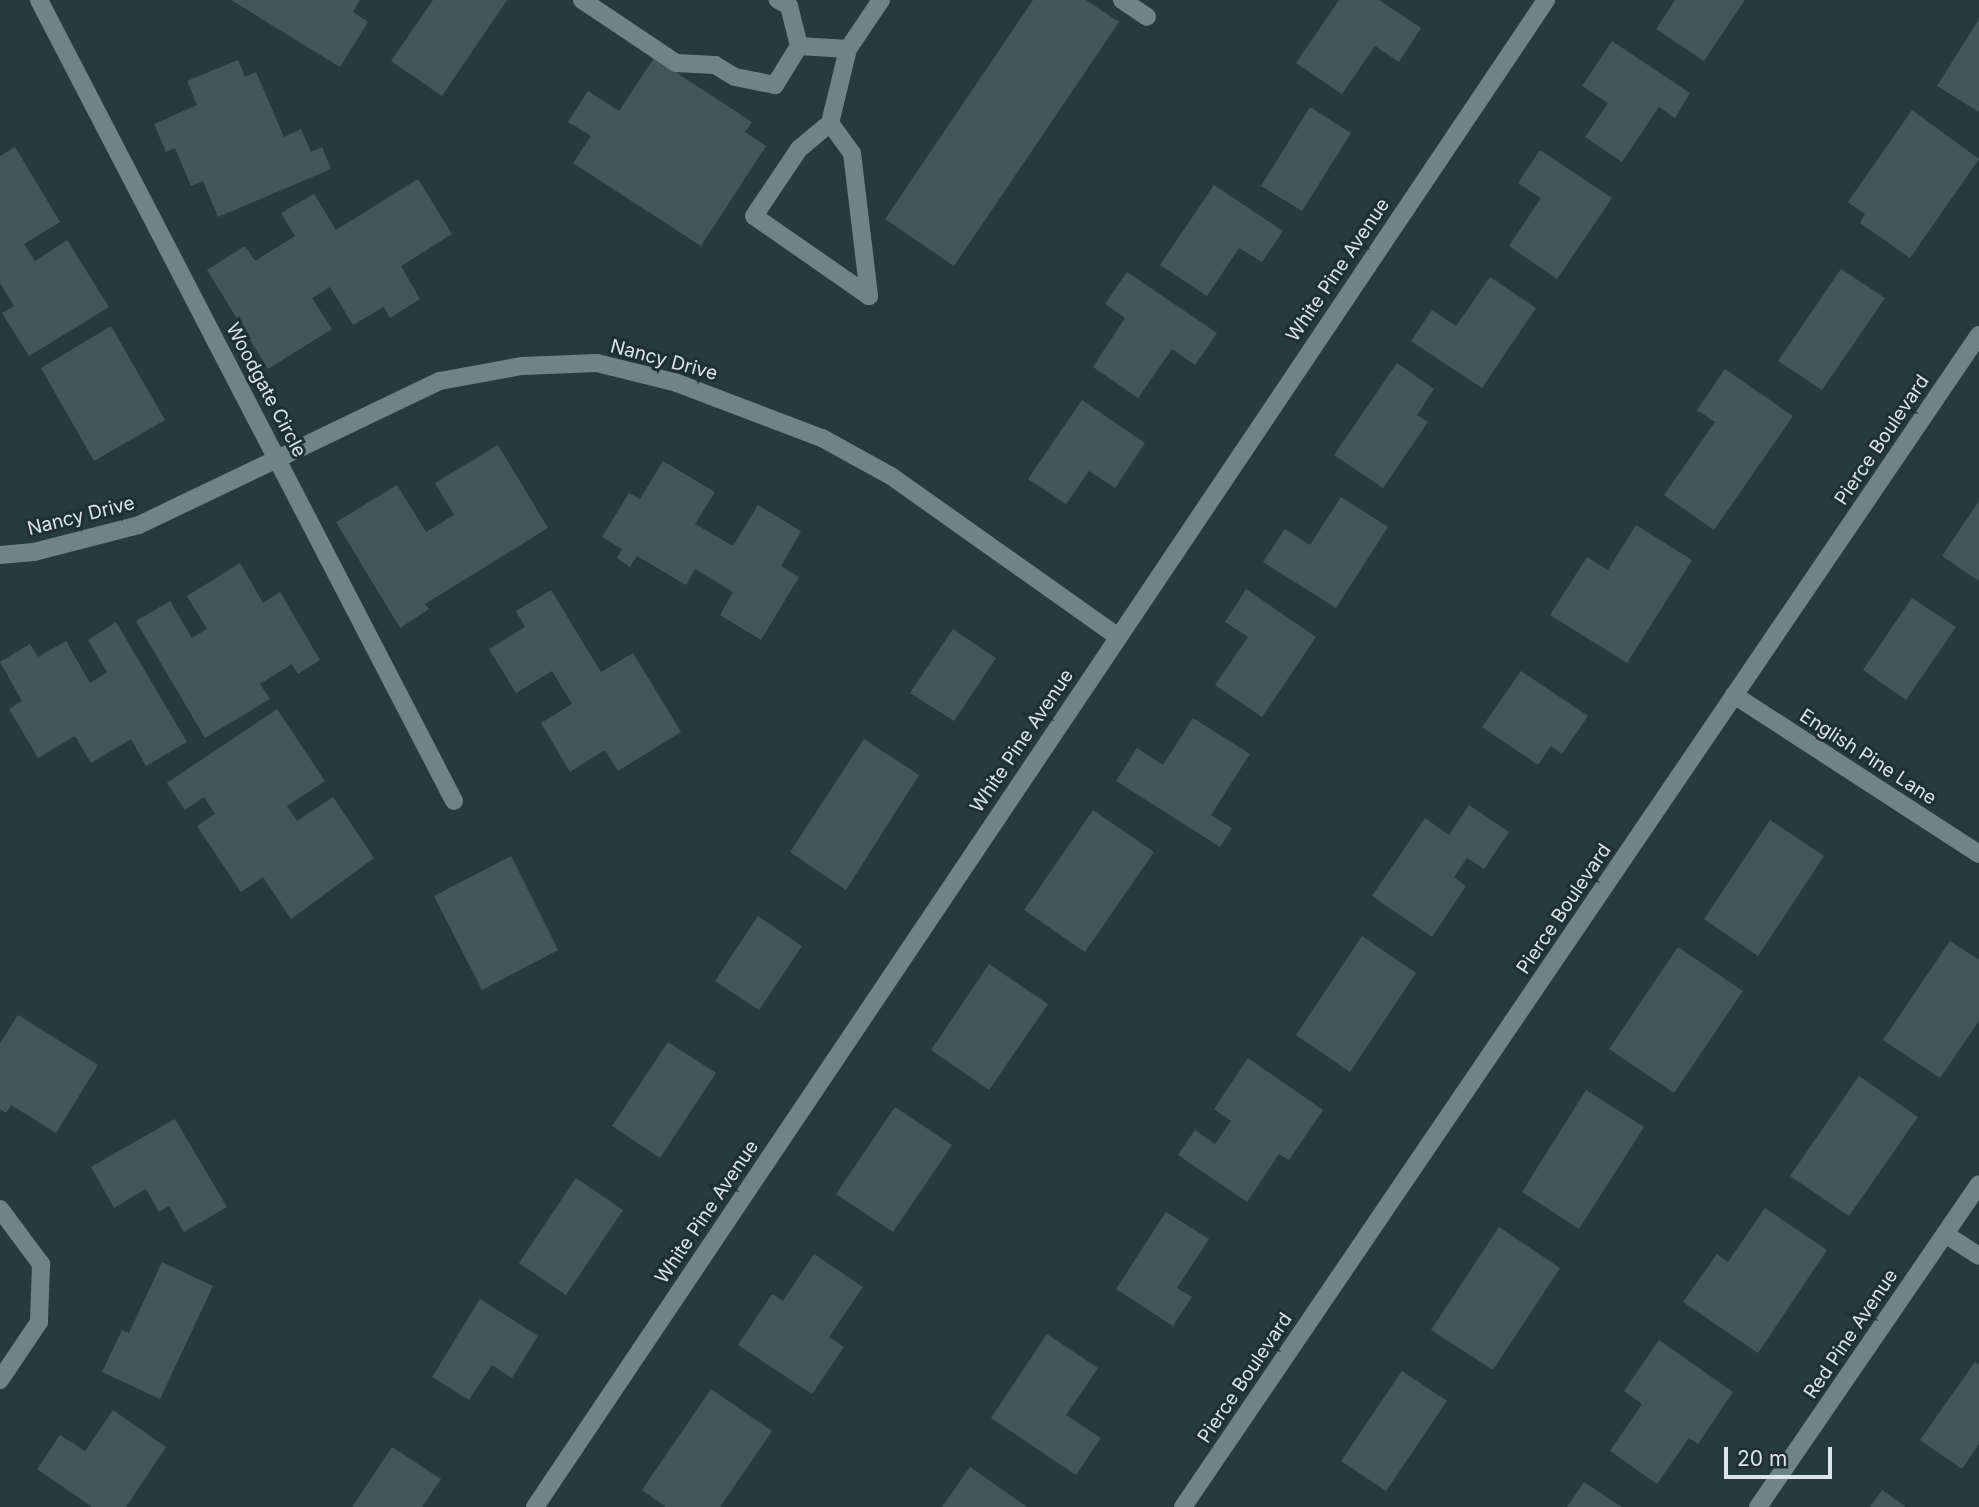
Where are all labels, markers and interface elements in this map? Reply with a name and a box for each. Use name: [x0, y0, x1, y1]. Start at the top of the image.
street label: White Pine Avenue: [1282, 194, 1394, 346]
street label: Woodgate Circle: [221, 319, 311, 461]
street label: Nancy Drive: [608, 335, 720, 385]
street label: Pierce Boulevard: [1830, 371, 1934, 509]
street label: Nancy Drive: [25, 492, 137, 540]
street label: White Pine Avenue: [966, 665, 1078, 817]
street label: English Pine Lane: [1795, 704, 1941, 810]
street label: Pierce Boulevard: [1512, 840, 1616, 978]
street label: White Pine Avenue: [651, 1136, 763, 1288]
street label: Red Pine Avenue: [1799, 1265, 1903, 1403]
street label: Pierce Boulevard: [1193, 1309, 1297, 1447]
scale bar: [1727, 1434, 1836, 1478]
text: 20 m: [1737, 1446, 1787, 1471]

